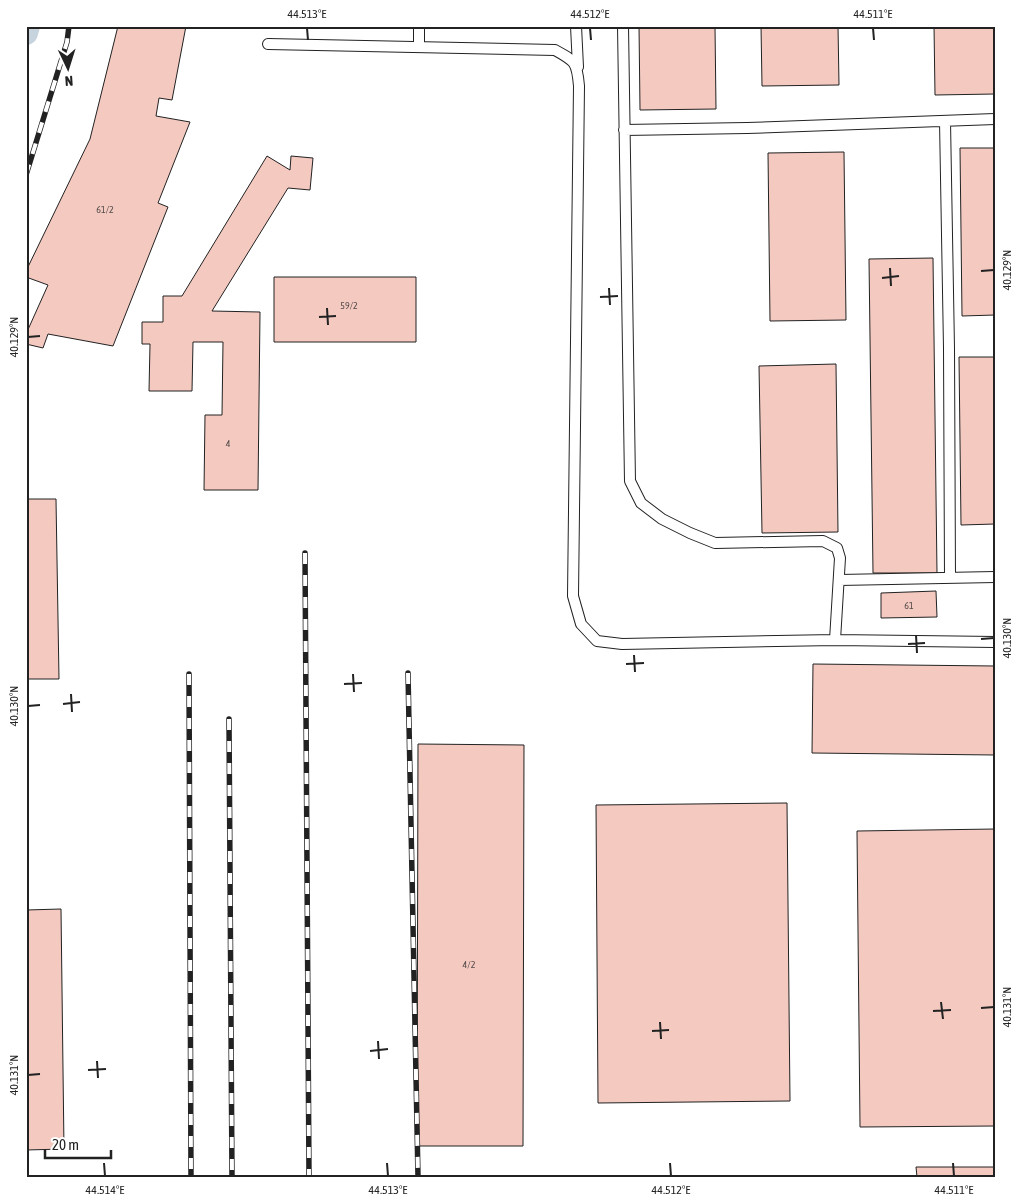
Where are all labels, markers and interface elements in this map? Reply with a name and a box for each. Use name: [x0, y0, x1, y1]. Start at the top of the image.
text: 44.513°E: [288, 7, 326, 21]
text: 44.512°E: [571, 7, 609, 21]
text: 44.511°E: [854, 7, 892, 21]
north arrow: [42, 42, 92, 92]
text: N: [64, 73, 74, 89]
house number: 61/2: [96, 204, 114, 215]
text: 40.129°N: [1000, 250, 1014, 290]
house number: 59/2: [340, 300, 358, 311]
text: 40.129°N: [7, 317, 21, 357]
house number: 4: [226, 438, 231, 449]
house number: 61: [904, 600, 914, 611]
text: 40.130°N: [1000, 618, 1014, 658]
text: 40.130°N: [7, 686, 21, 726]
house number: 4/2: [463, 959, 476, 970]
text: 40.131°N: [1000, 987, 1014, 1027]
text: 40.131°N: [7, 1055, 21, 1095]
scale bar: [45, 1128, 111, 1160]
text: 20 m: [52, 1136, 79, 1153]
text: 44.514°E: [86, 1183, 124, 1197]
text: 44.513°E: [369, 1183, 407, 1197]
text: 44.512°E: [652, 1183, 690, 1197]
text: 44.511°E: [935, 1183, 973, 1197]

